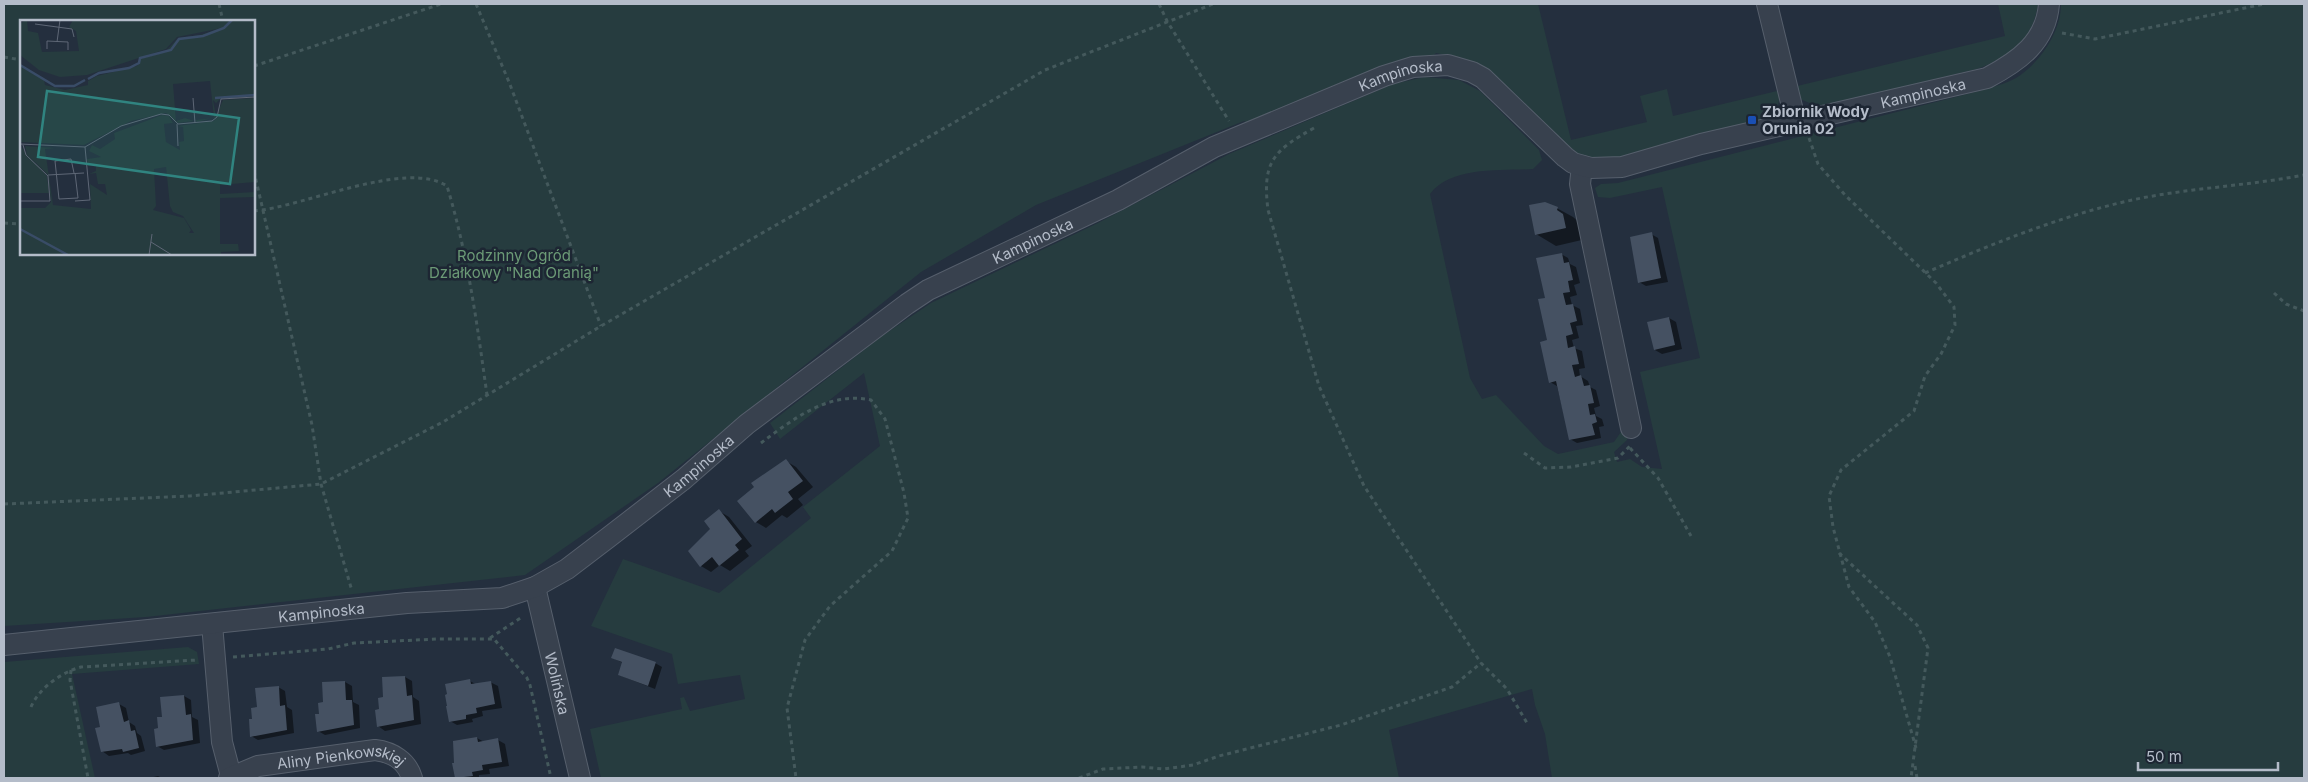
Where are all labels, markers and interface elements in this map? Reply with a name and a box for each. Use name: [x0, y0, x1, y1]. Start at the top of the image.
inset map: [20, 20, 255, 255]
street label: Kampinoska: [1356, 56, 1443, 95]
street label: Kampinoska: [1878, 74, 1967, 112]
place label: Zbiornik Wody Orunia 02: [1762, 102, 1869, 138]
marker: Zbiornik Wody Orunia 02: [1746, 114, 1758, 126]
street label: Kampinoska: [989, 213, 1076, 268]
park label: Rodzinny Ogród Działkowy "Nad Oranią": [429, 246, 599, 282]
street label: Kampinoska: [659, 430, 738, 501]
street label: Kampinoska: [277, 598, 366, 626]
street label: Wolińska: [541, 650, 574, 717]
scale bar: [2138, 740, 2278, 772]
street label: Aliny Pienkowskiej: [276, 741, 410, 773]
text: 50 m: [2146, 747, 2182, 766]

